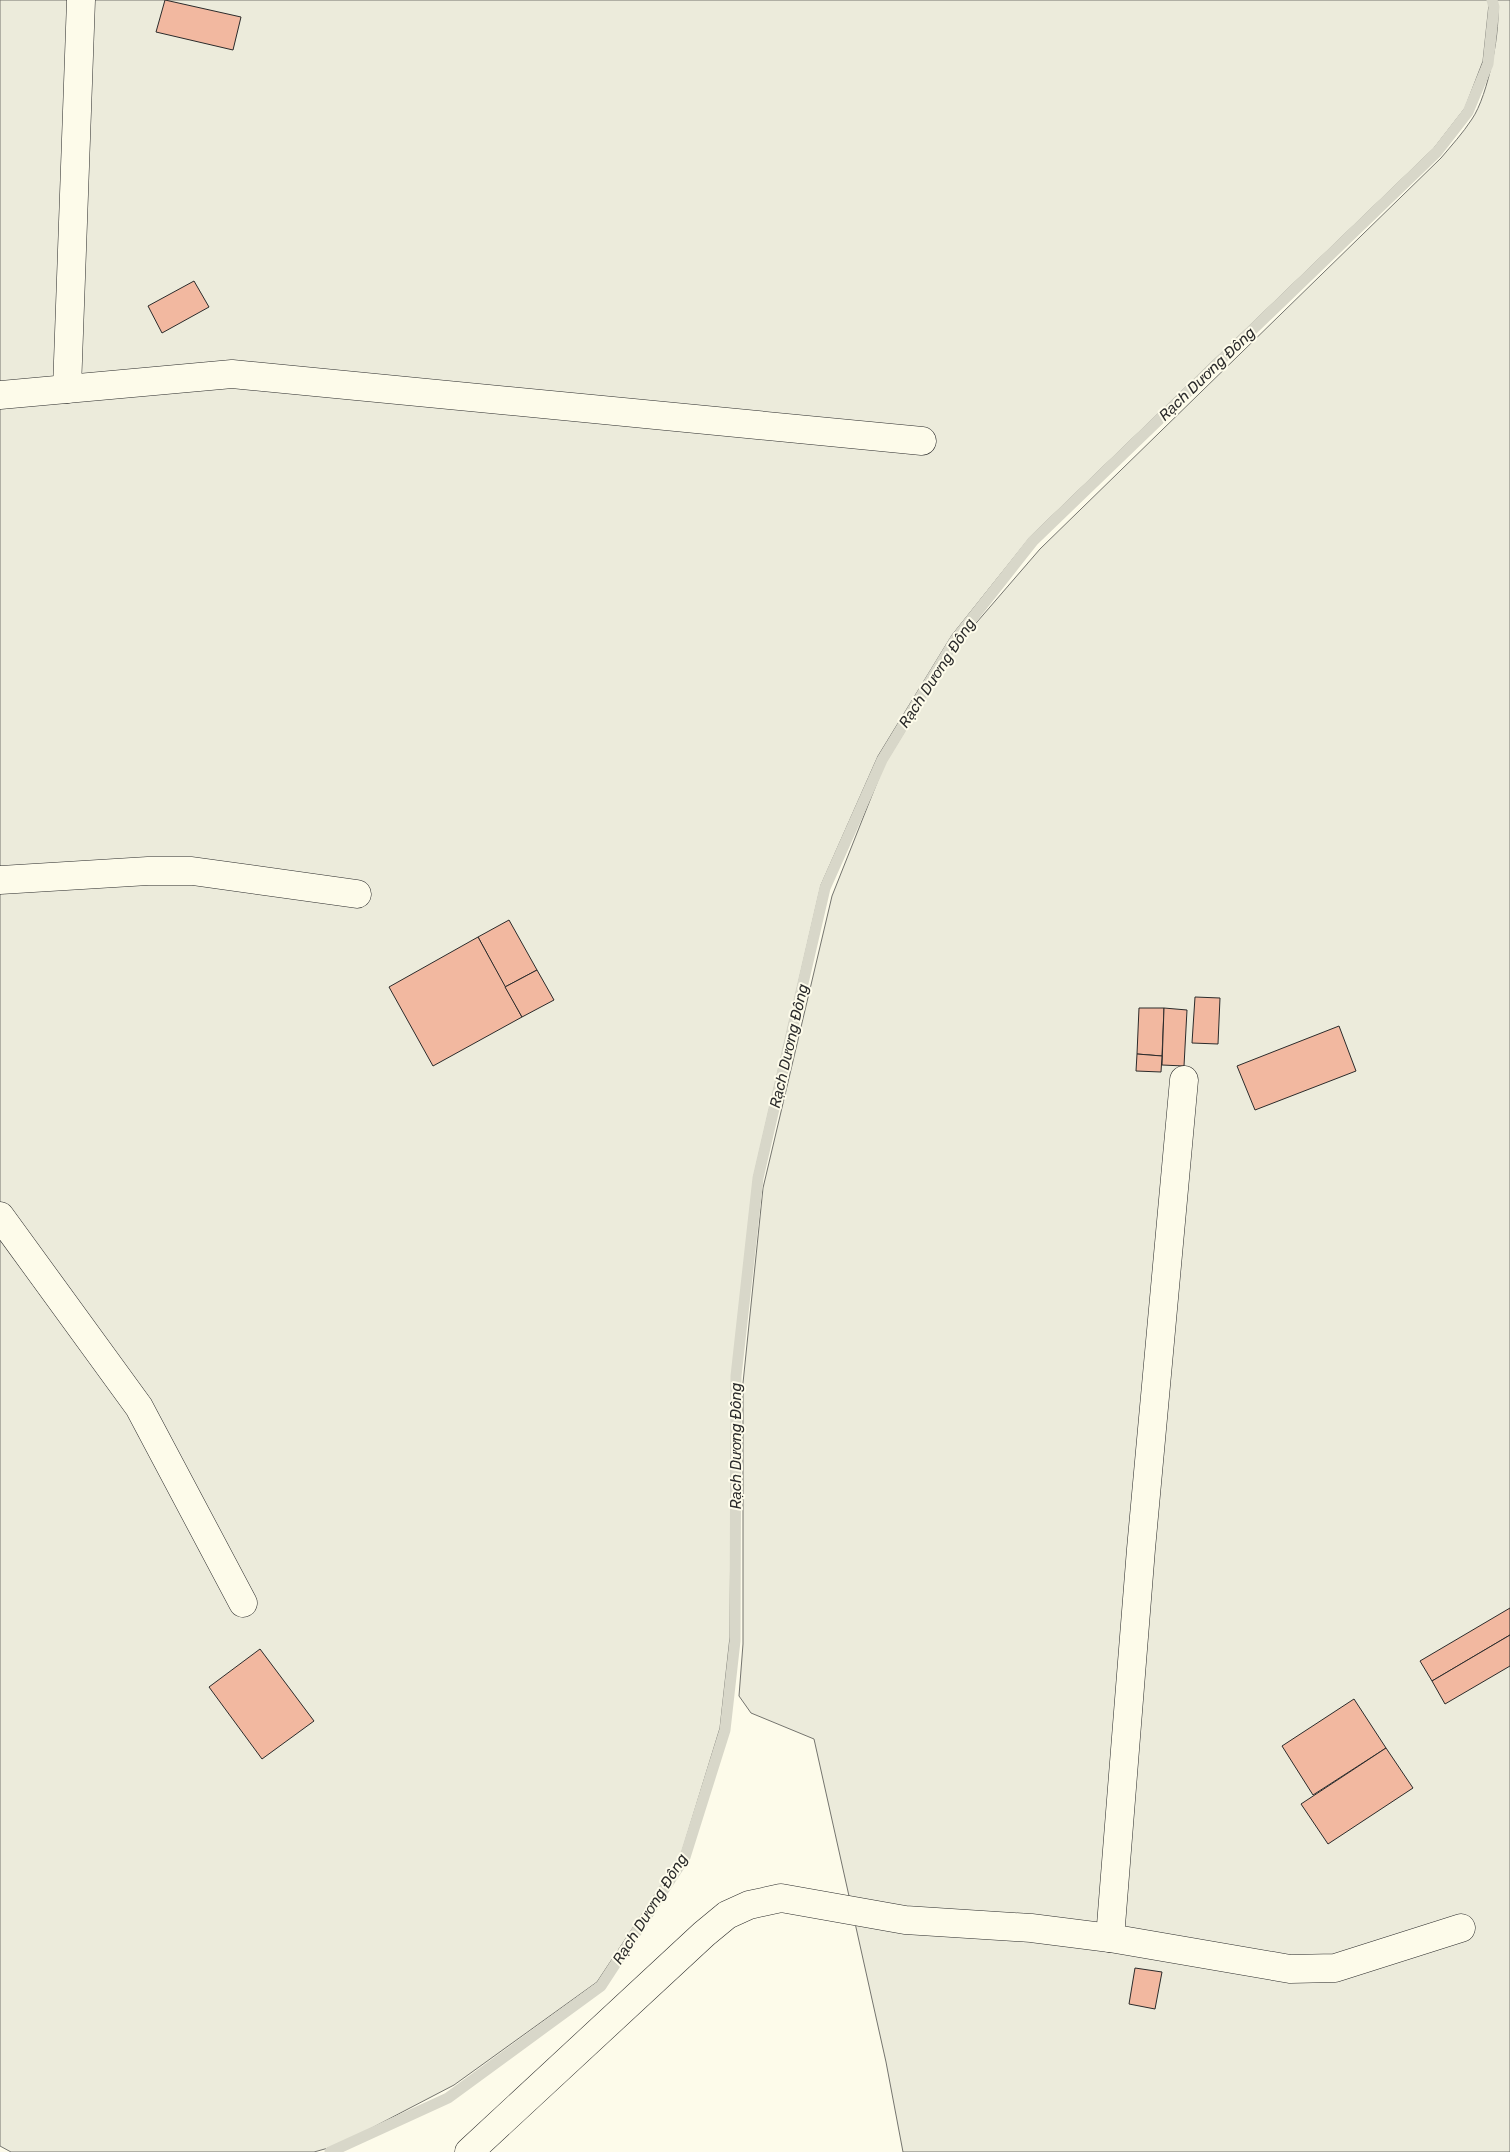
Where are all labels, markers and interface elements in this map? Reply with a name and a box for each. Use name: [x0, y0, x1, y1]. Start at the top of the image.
water label: Rạch Dương Đông: [1155, 323, 1259, 425]
water label: Rạch Dương Đông: [895, 615, 979, 731]
water label: Rạch Dương Đông: [766, 982, 812, 1110]
water label: Rạch Dương Đông: [727, 1382, 745, 1510]
water label: Rạch Dương Đông: [609, 1850, 691, 1968]

